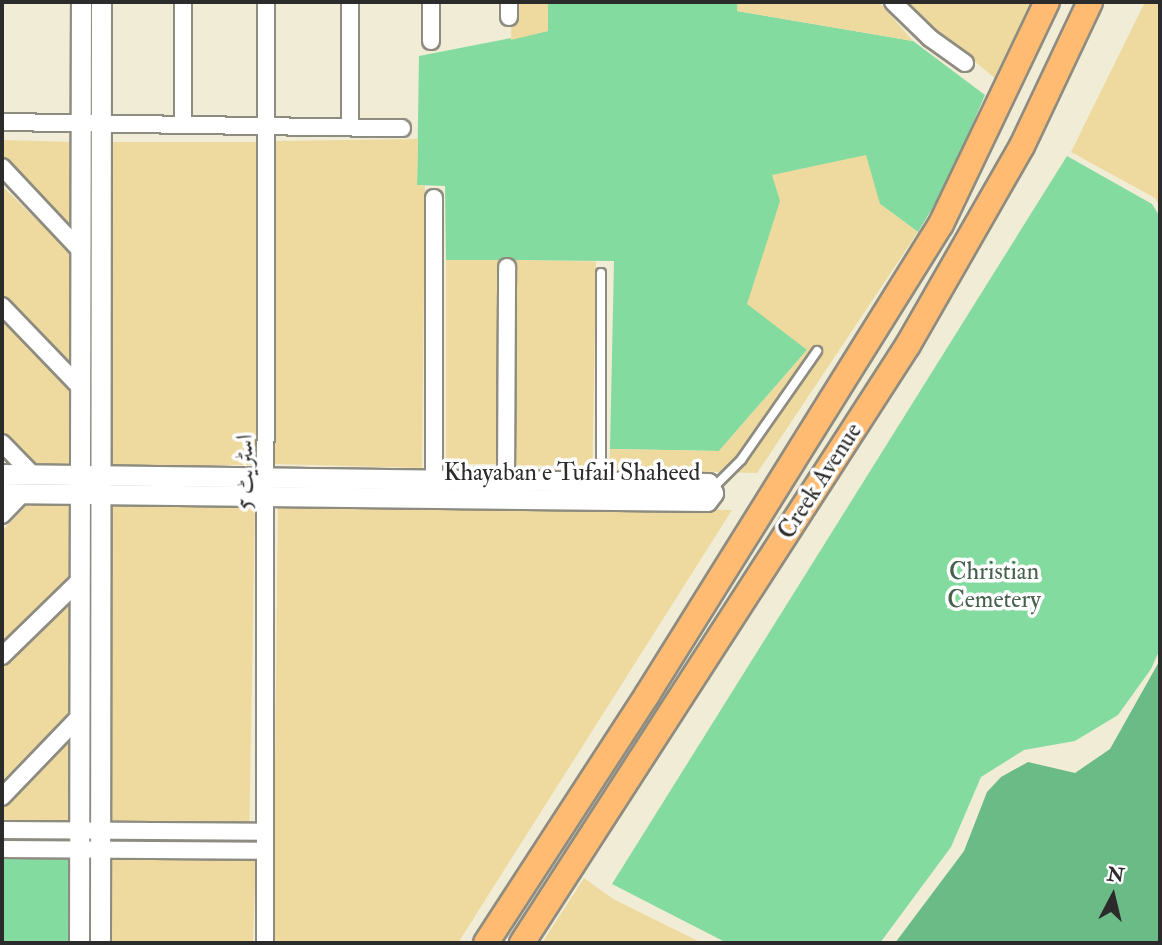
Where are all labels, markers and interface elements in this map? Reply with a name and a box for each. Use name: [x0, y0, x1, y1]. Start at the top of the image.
street label: Creek Avenue: [772, 418, 868, 544]
street label: اسٹریٹ 5: [231, 434, 259, 510]
street label: Khayaban e Tufail Shaheed: [444, 459, 700, 487]
park label: Christian Cemetery: [947, 558, 1041, 614]
north arrow: [1078, 861, 1148, 931]
text: N: [1106, 862, 1125, 888]

